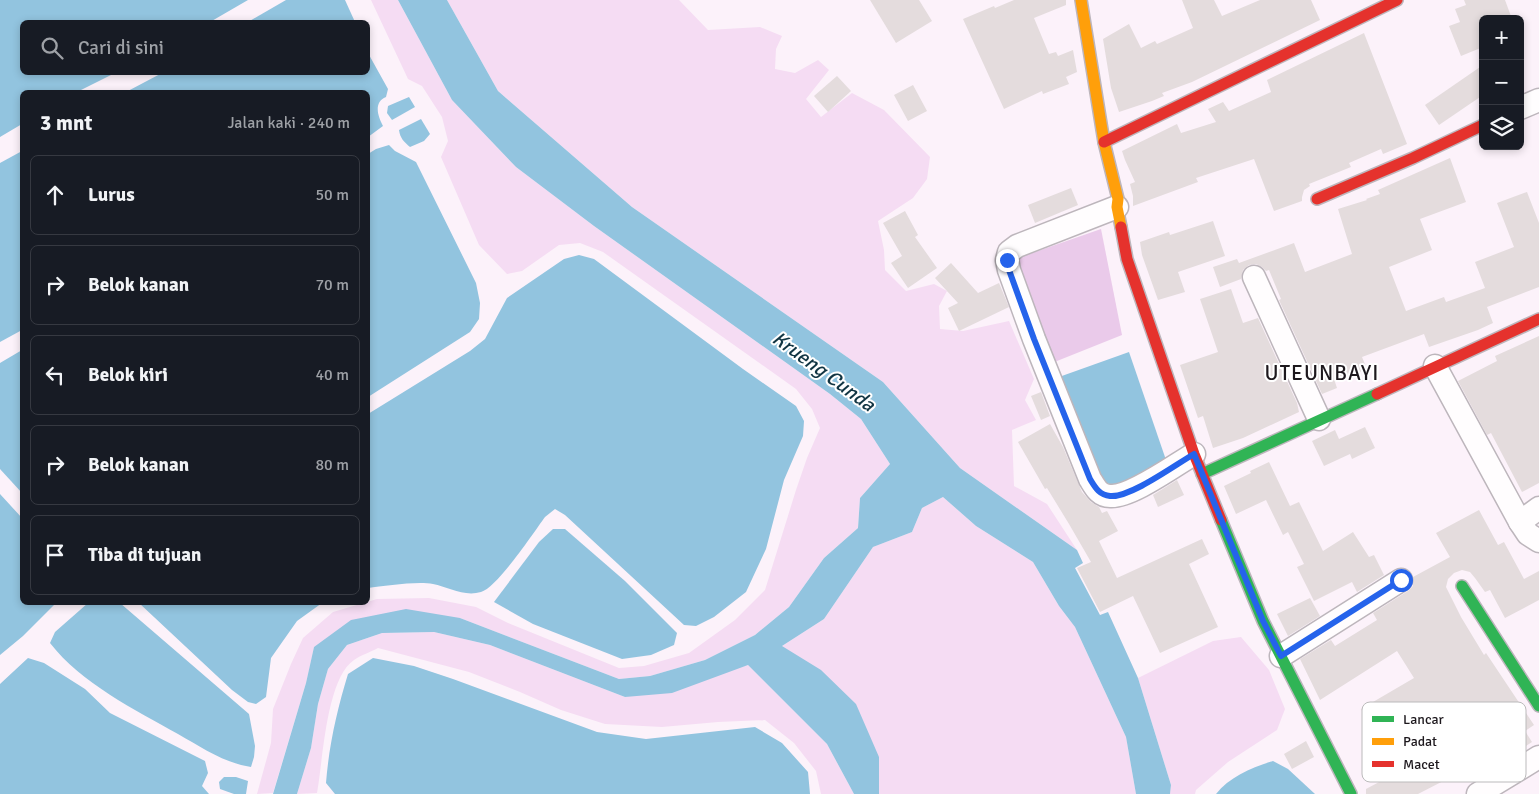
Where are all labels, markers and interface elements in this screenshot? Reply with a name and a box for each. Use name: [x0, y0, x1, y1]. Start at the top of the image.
map controls: [1479, 15, 1524, 150]
button: +: [1479, 15, 1524, 60]
search box: [20, 20, 370, 75]
icon: search: [38, 34, 66, 62]
text: Cari di sini: [78, 36, 164, 60]
button: −: [1479, 60, 1524, 105]
button: layers: [1479, 105, 1524, 150]
text: 3 mnt: [40, 110, 92, 136]
text: Jalan kaki · 240 m: [228, 113, 350, 133]
icon: ahead: [41, 181, 69, 209]
text: Lurus: [88, 183, 135, 207]
text: 50 m: [315, 185, 349, 205]
route end: [996, 249, 1019, 272]
icon: right: [41, 271, 69, 299]
text: Belok kanan: [88, 273, 189, 297]
text: 70 m: [315, 275, 349, 295]
water label: Krueng Cunda: [768, 326, 881, 417]
district label: UTEUNBAYI: [1265, 360, 1379, 386]
icon: left: [41, 361, 69, 389]
text: Belok kiri: [88, 363, 168, 387]
text: 40 m: [315, 365, 349, 385]
icon: right: [41, 451, 69, 479]
text: Belok kanan: [88, 453, 189, 477]
text: 80 m: [315, 455, 349, 475]
icon: arrive: [41, 541, 69, 569]
text: Tiba di tujuan: [88, 543, 201, 567]
route start: [1390, 569, 1413, 592]
legend: [1362, 702, 1526, 782]
text: Lancar: [1403, 711, 1445, 728]
text: Padat: [1403, 733, 1437, 750]
text: Macet: [1403, 756, 1440, 773]

